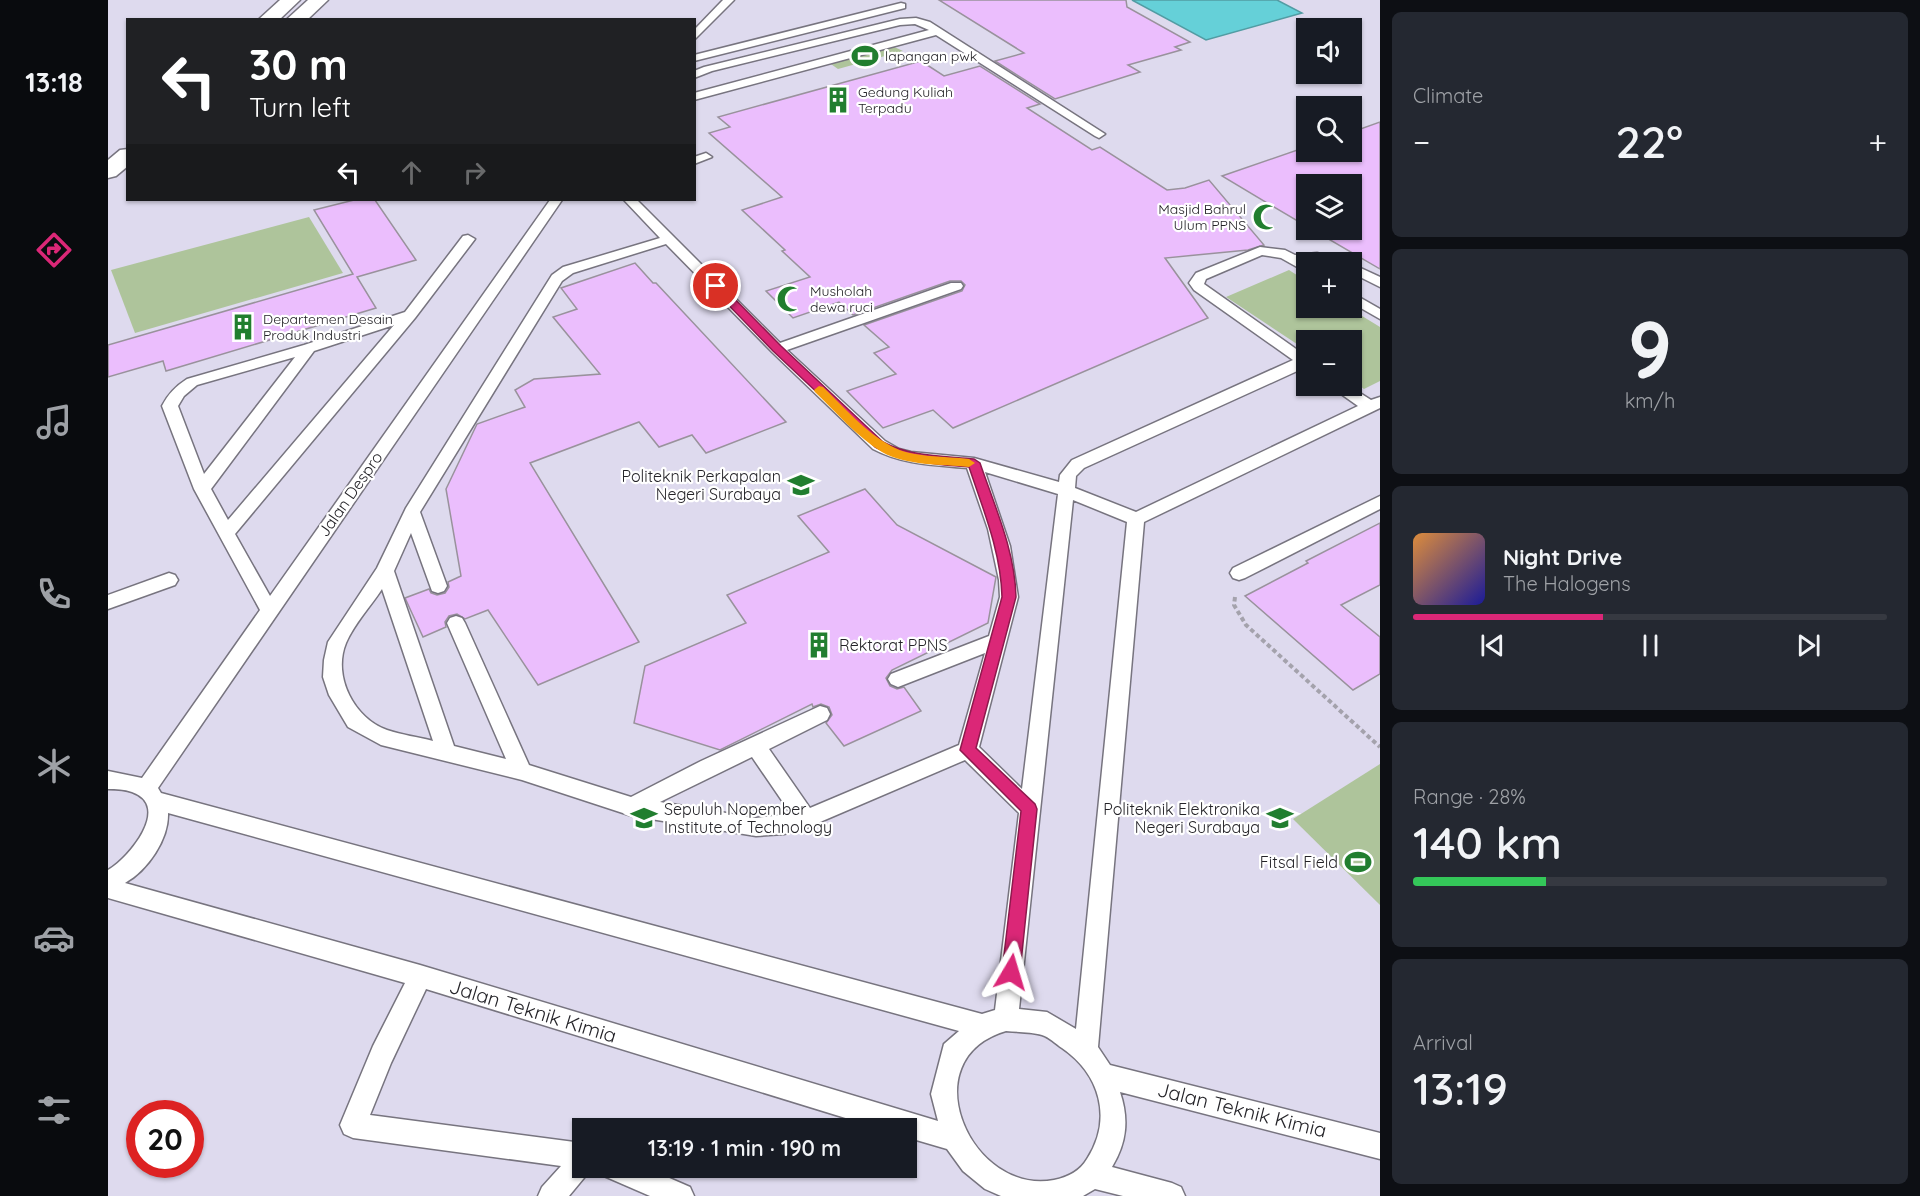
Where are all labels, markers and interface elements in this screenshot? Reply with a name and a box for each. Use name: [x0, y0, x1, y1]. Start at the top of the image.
map controls: [1296, 18, 1362, 396]
button: sound: [1296, 18, 1362, 84]
text: 30 m: [249, 38, 348, 91]
sports icon: lapangan pwk: [850, 41, 880, 71]
icon: left: [150, 42, 228, 120]
place label: lapangan pwk: [885, 47, 977, 65]
text: 13:18: [25, 65, 83, 99]
place label: Gedung Kuliah Terpadu: [858, 83, 953, 117]
text: Climate: [1413, 83, 1483, 108]
building icon: Gedung Kuliah Terpadu: [823, 85, 853, 115]
text: Turn left: [249, 90, 351, 124]
button: search: [1296, 96, 1362, 162]
text: 22°: [1616, 113, 1683, 169]
text: −: [1413, 121, 1430, 162]
text: +: [1868, 121, 1887, 162]
icon: left: [332, 156, 365, 189]
icon: ahead: [395, 156, 428, 189]
icon: right: [458, 156, 491, 189]
button: layers: [1296, 174, 1362, 240]
place label: Masjid Bahrul Ulum PPNS: [1158, 200, 1246, 234]
mosque icon: Masjid Bahrul Ulum PPNS: [1251, 202, 1281, 232]
icon: directions: [33, 229, 75, 271]
button: +: [1296, 252, 1362, 318]
pin: [690, 260, 741, 311]
icon: arrive: [699, 269, 732, 302]
place label: Musholah dewa ruci: [810, 282, 873, 316]
mosque icon: Musholah dewa ruci: [775, 284, 805, 314]
text: 9: [1628, 300, 1672, 398]
place label: Departemen Desain Produk Industri: [263, 310, 393, 344]
building icon: Departemen Desain Produk Industri: [228, 312, 258, 342]
button: −: [1296, 330, 1362, 396]
text: km/h: [1625, 388, 1675, 413]
icon: music: [33, 401, 75, 443]
street label: Jalan Despro: [313, 448, 387, 540]
place label: Politeknik Perkapalan Negeri Surabaya: [622, 466, 781, 504]
school or university icon: Politeknik Perkapalan Negeri Surabaya: [786, 470, 816, 500]
text: Night Drive: [1503, 543, 1622, 571]
text: The Halogens: [1503, 571, 1631, 596]
icon: phone: [33, 573, 75, 615]
icon: previous: [1476, 629, 1509, 662]
icon: pause: [1634, 629, 1667, 662]
icon: next: [1792, 629, 1825, 662]
building icon: Rektorat PPNS: [804, 630, 834, 660]
place label: Rektorat PPNS: [839, 635, 947, 655]
icon: climate: [33, 745, 75, 787]
text: Range · 28%: [1413, 784, 1526, 809]
place label: Sepuluh Nopember Institute of Technology: [664, 799, 832, 837]
place label: Politeknik Elektronika Negeri Surabaya: [1103, 799, 1260, 837]
school or university icon: Sepuluh Nopember Institute of Technology: [629, 803, 659, 833]
school or university icon: Politeknik Elektronika Negeri Surabaya: [1265, 803, 1295, 833]
text: 140 km: [1413, 814, 1562, 870]
sports icon: Fitsal Field: [1343, 847, 1373, 877]
place label: Fitsal Field: [1260, 852, 1338, 872]
icon: car: [33, 917, 75, 959]
position arrow: [979, 940, 1043, 1004]
street label: Jalan Teknik Kimia: [447, 973, 620, 1048]
text: Arrival: [1413, 1030, 1473, 1055]
text: 13:19: [1413, 1060, 1508, 1116]
street label: Jalan Teknik Kimia: [1155, 1076, 1329, 1143]
icon: filters: [33, 1089, 75, 1131]
speed limit sign: 20: [126, 1100, 204, 1178]
text: 13:19 · 1 min · 190 m: [648, 1134, 841, 1162]

